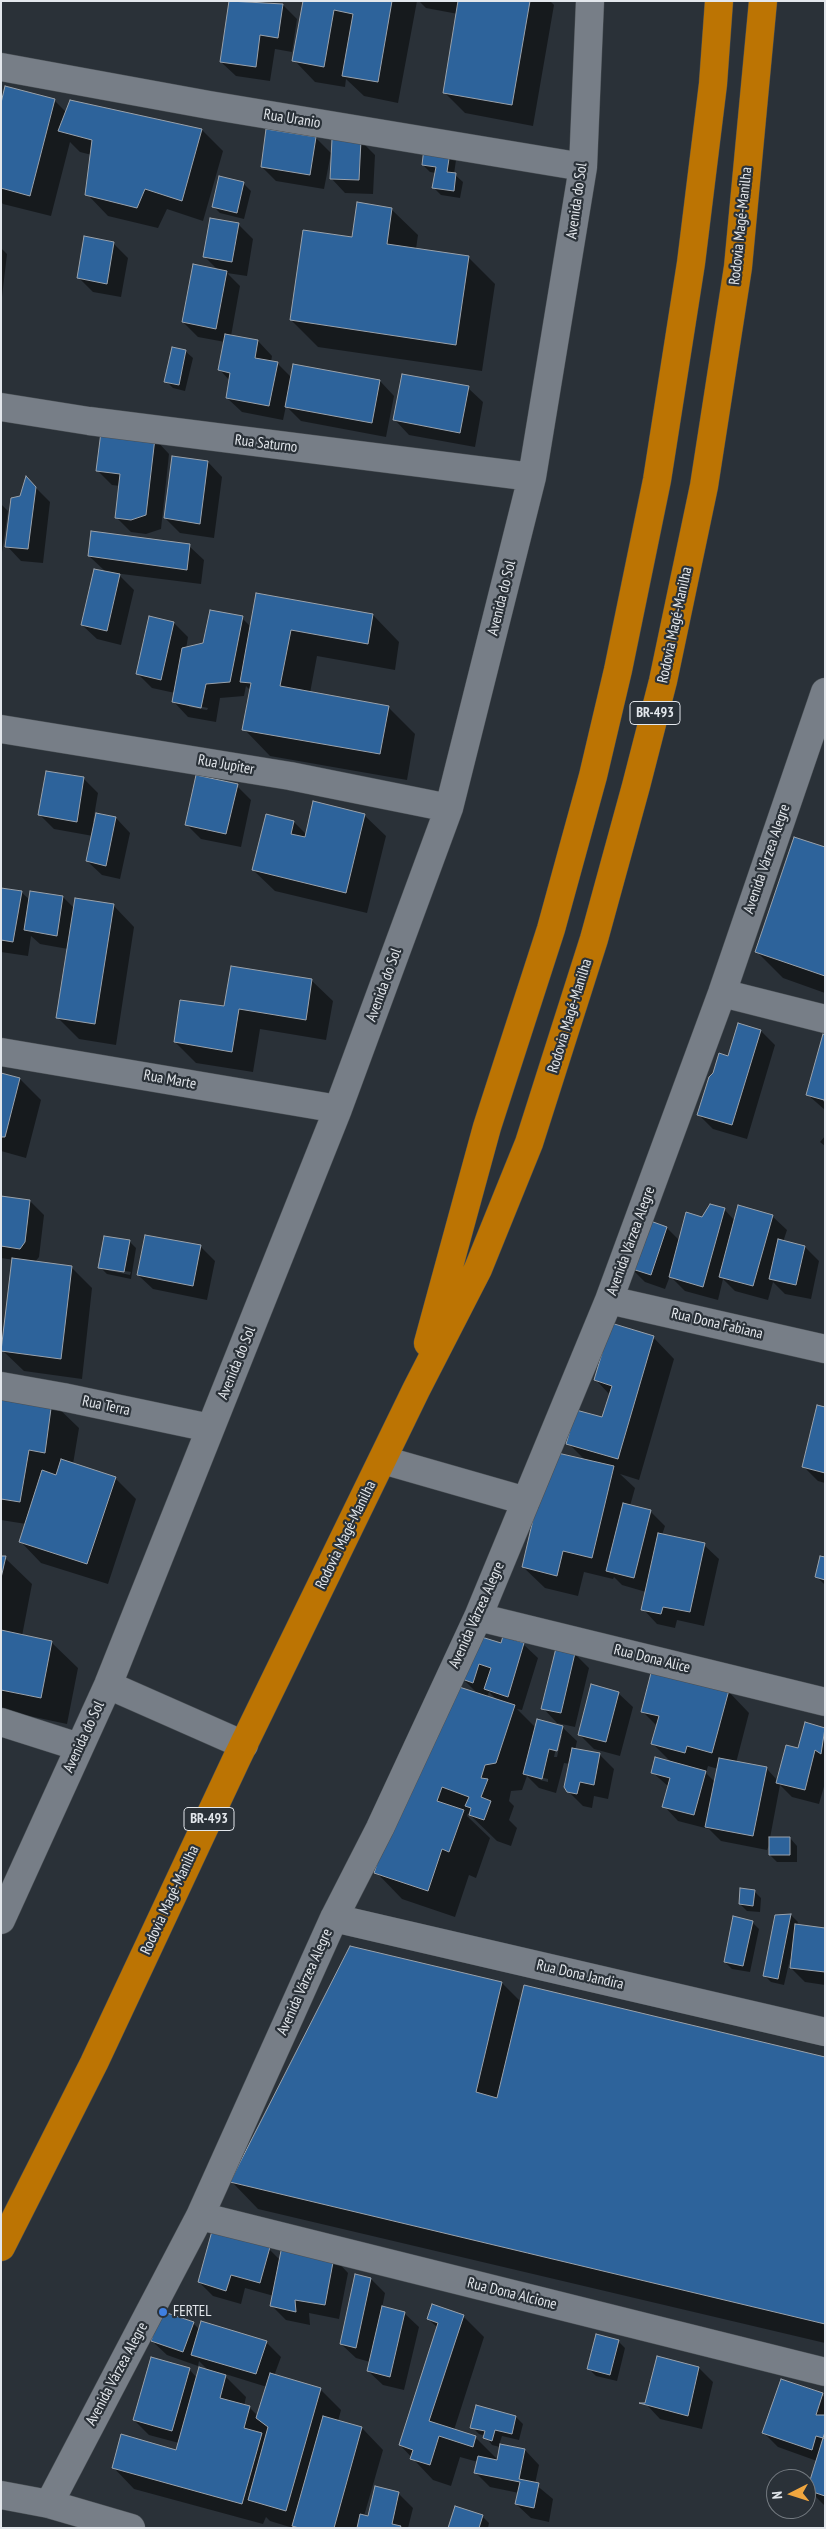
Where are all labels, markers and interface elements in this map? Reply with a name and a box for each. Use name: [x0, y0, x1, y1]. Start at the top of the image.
street label: Rua Uranio: [262, 106, 322, 132]
street label: Avenida do Sol: [563, 162, 591, 240]
street label: Rodovia Magé-Manilha: [726, 166, 756, 286]
street label: Rua Saturno: [234, 431, 298, 457]
street label: Avenida do Sol: [484, 559, 520, 637]
street label: Rodovia Magé-Manilha: [654, 565, 696, 685]
road number: BR-493: [630, 701, 680, 724]
street label: Rua Jupiter: [196, 751, 256, 779]
street label: Avenida Várzea Alegre: [740, 802, 794, 916]
street label: Avenida do Sol: [362, 946, 406, 1024]
street label: Rodovia Magé-Manilha: [544, 957, 596, 1075]
street label: Rua Marte: [142, 1067, 198, 1093]
street label: Avenida Várzea Alegre: [603, 1184, 659, 1298]
street label: Rua Dona Fabiana: [669, 1305, 765, 1343]
street label: Avenida do Sol: [214, 1324, 260, 1402]
street label: Rua Terra: [80, 1392, 132, 1420]
street label: Rodovia Magé-Manilha: [312, 1478, 380, 1592]
street label: Avenida Várzea Alegre: [445, 1559, 509, 1671]
street label: Rua Dona Alice: [612, 1641, 692, 1677]
street label: Avenida do Sol: [60, 1698, 108, 1776]
road number: BR-493: [184, 1808, 234, 1830]
street label: Rodovia Magé-Manilha: [137, 1843, 203, 1957]
street label: Avenida Várzea Alegre: [273, 1926, 337, 2038]
street label: Rua Dona Jandira: [535, 1956, 625, 1994]
street label: Rua Dona Alcione: [465, 2274, 559, 2314]
place label: FERTEL: [173, 2303, 211, 2321]
marker: FERTEL: [157, 2306, 169, 2318]
street label: Avenida Várzea Alegre: [82, 2319, 152, 2429]
north arrow: [766, 2469, 816, 2519]
text: N: [768, 2491, 786, 2500]

